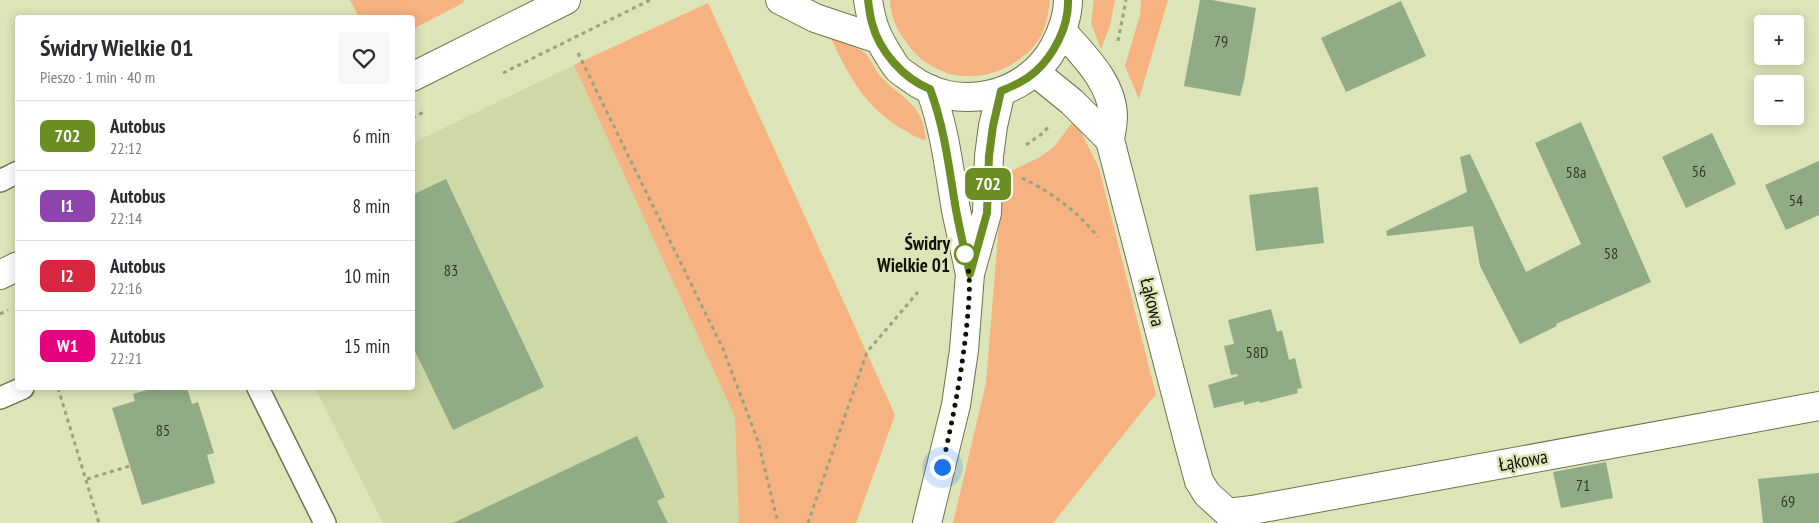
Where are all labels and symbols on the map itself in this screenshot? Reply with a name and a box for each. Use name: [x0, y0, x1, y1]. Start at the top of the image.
house number: 79: [1214, 31, 1228, 51]
house number: 56: [1692, 161, 1706, 181]
house number: 58a: [1566, 162, 1586, 182]
line badge: 702: [959, 168, 1017, 200]
house number: 54: [1789, 190, 1803, 210]
place label: Świdry Wielkie 01: [876, 231, 950, 277]
marker: Świdry Wielkie 01: [954, 243, 976, 265]
house number: 58: [1604, 243, 1618, 263]
house number: 83: [444, 260, 458, 280]
street label: Łąkowa: [1135, 275, 1171, 329]
house number: 58D: [1246, 342, 1268, 362]
house number: 85: [156, 420, 170, 440]
street label: Łąkowa: [1497, 444, 1549, 476]
your location: [930, 455, 955, 480]
house number: 71: [1576, 475, 1590, 495]
house number: 69: [1781, 491, 1795, 511]

